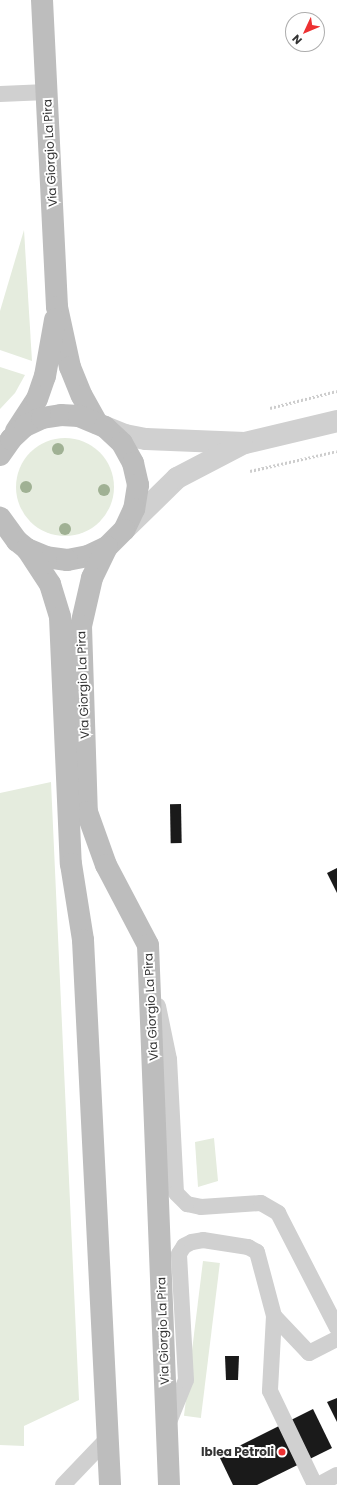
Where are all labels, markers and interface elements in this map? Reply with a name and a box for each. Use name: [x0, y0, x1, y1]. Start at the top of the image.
north arrow: [285, 12, 325, 52]
text: N: [288, 31, 306, 48]
street label: Via Giorgio La Pira: [40, 99, 60, 207]
street label: Via Giorgio La Pira: [74, 631, 92, 739]
street label: Via Giorgio La Pira: [141, 953, 161, 1061]
street label: Via Giorgio La Pira: [154, 1277, 172, 1385]
place label: Iblea Petroli: [201, 1445, 274, 1459]
marker: Iblea Petroli: [277, 1447, 287, 1457]

